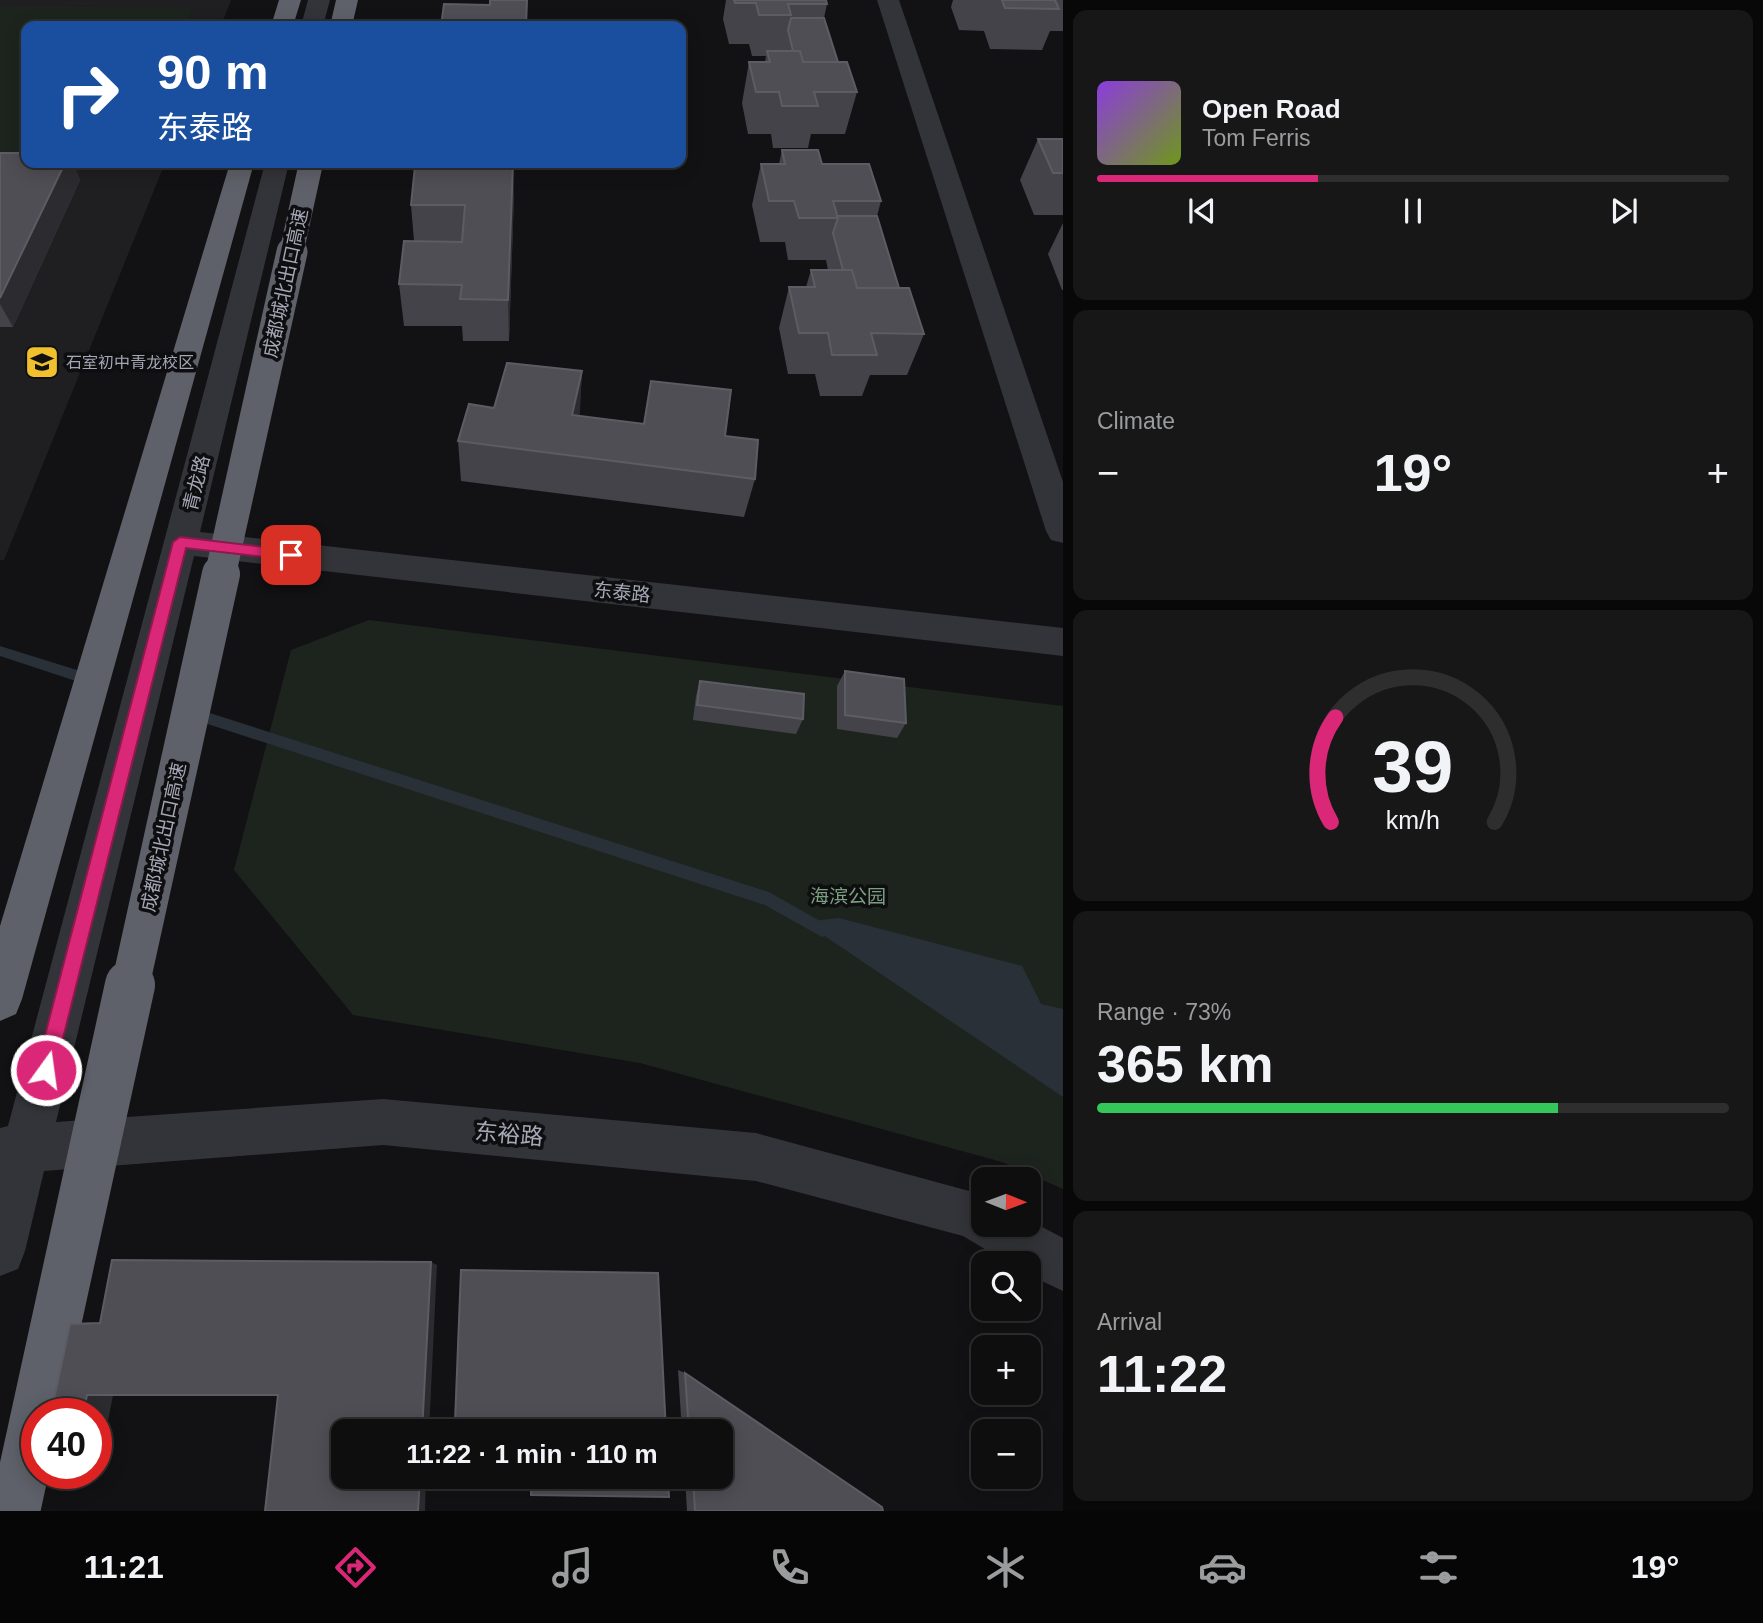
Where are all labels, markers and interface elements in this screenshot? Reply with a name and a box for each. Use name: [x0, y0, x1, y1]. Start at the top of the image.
text: 90 m: [157, 45, 269, 99]
icon: right: [42, 49, 133, 140]
text: Open Road: [1202, 94, 1341, 124]
text: 东泰路: [157, 110, 253, 146]
text: Tom Ferris: [1202, 125, 1311, 151]
icon: previous: [1183, 192, 1221, 230]
icon: pause: [1394, 192, 1432, 230]
icon: next: [1605, 192, 1643, 230]
street label: 成都城北出口高速: [259, 207, 312, 360]
school or university icon: 石室初中青龙校区: [23, 343, 61, 381]
place label: 石室初中青龙校区: [66, 354, 194, 371]
text: Climate: [1097, 408, 1175, 434]
text: 19°: [1374, 444, 1452, 502]
text: −: [1097, 452, 1119, 494]
text: +: [1707, 452, 1729, 494]
street label: 青龙路: [179, 453, 214, 513]
pin: [261, 525, 321, 585]
icon: arrive: [272, 536, 310, 574]
street label: 东泰路: [592, 579, 651, 606]
text: 39: [1373, 726, 1453, 807]
street label: 成都城北出口高速: [137, 761, 190, 914]
text: km/h: [1386, 805, 1440, 833]
park label: 海滨公园: [810, 886, 886, 907]
text: Range · 73%: [1097, 999, 1231, 1025]
position arrow: [9.0, 1033, 83.0, 1107]
text: 365 km: [1097, 1035, 1273, 1093]
street label: 东裕路: [473, 1118, 545, 1150]
north arrow: [971, 1167, 1041, 1237]
map controls: [971, 1167, 1041, 1489]
button: search: [971, 1251, 1041, 1321]
text: Arrival: [1097, 1309, 1162, 1335]
button: +: [971, 1335, 1041, 1405]
text: 11:22: [1097, 1345, 1227, 1403]
speed limit sign: 40: [21, 1398, 112, 1489]
button: −: [971, 1419, 1041, 1489]
text: 11:22 · 1 min · 110 m: [406, 1439, 658, 1469]
icon: directions: [331, 1543, 380, 1592]
icon: music: [548, 1543, 597, 1592]
icon: phone: [765, 1543, 814, 1592]
icon: climate: [981, 1543, 1030, 1592]
icon: car: [1198, 1543, 1247, 1592]
icon: filters: [1414, 1543, 1463, 1592]
text: 11:21: [84, 1549, 164, 1585]
text: 19°: [1631, 1549, 1679, 1585]

